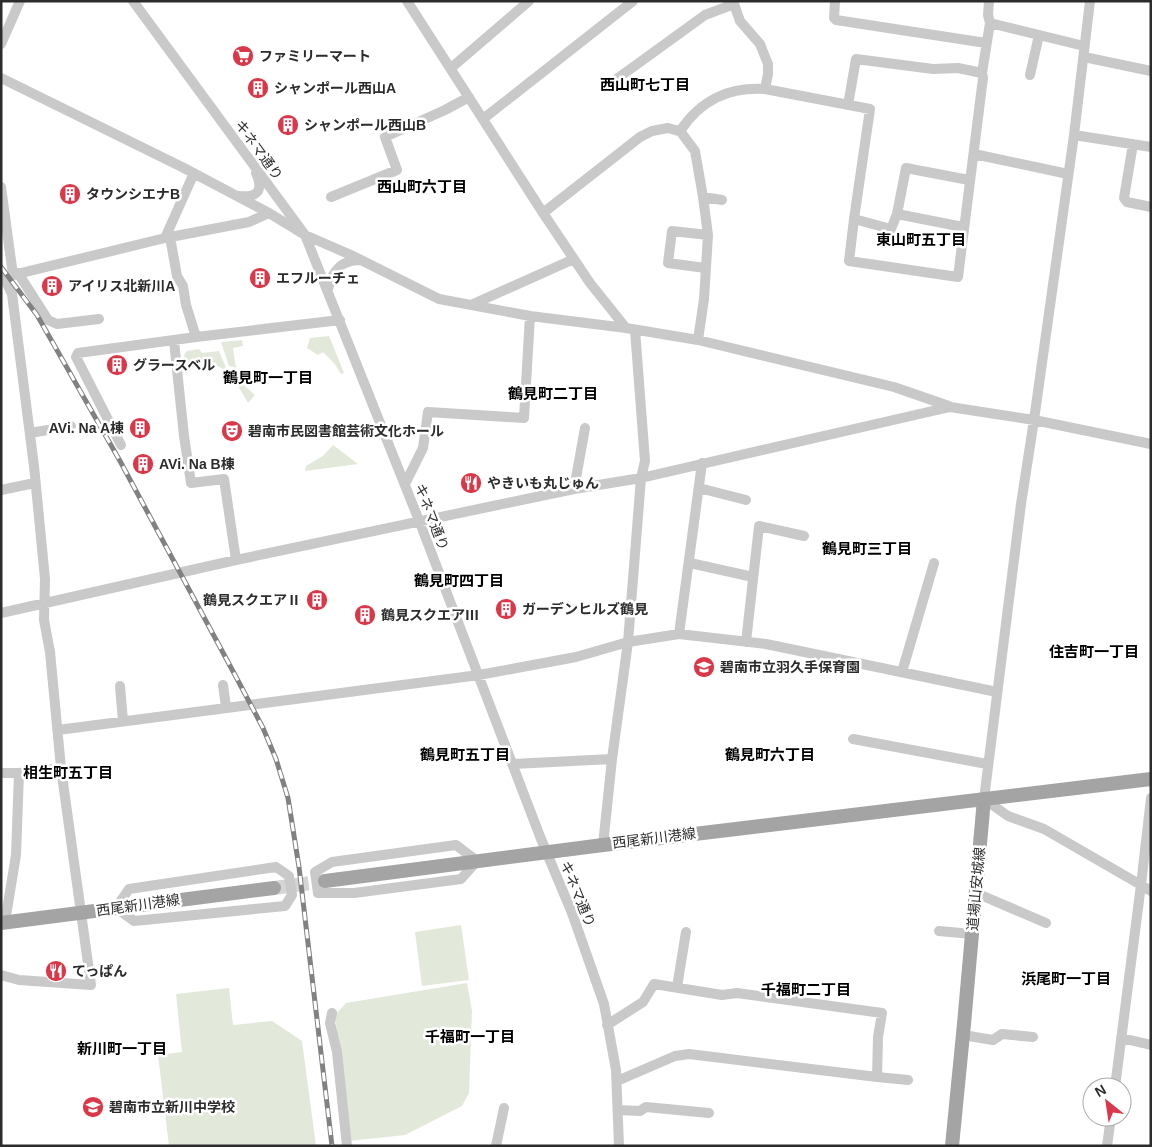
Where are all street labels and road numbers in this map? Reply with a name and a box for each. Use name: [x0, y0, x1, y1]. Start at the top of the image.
street label: キネマ通り: [232, 117, 286, 183]
street label: キネマ通り: [412, 481, 452, 553]
street label: 西尾新川港線: [611, 825, 697, 851]
street label: 道場山安城線: [964, 846, 988, 932]
street label: キネマ通り: [557, 859, 599, 929]
street label: 西尾新川港線: [95, 891, 181, 919]

